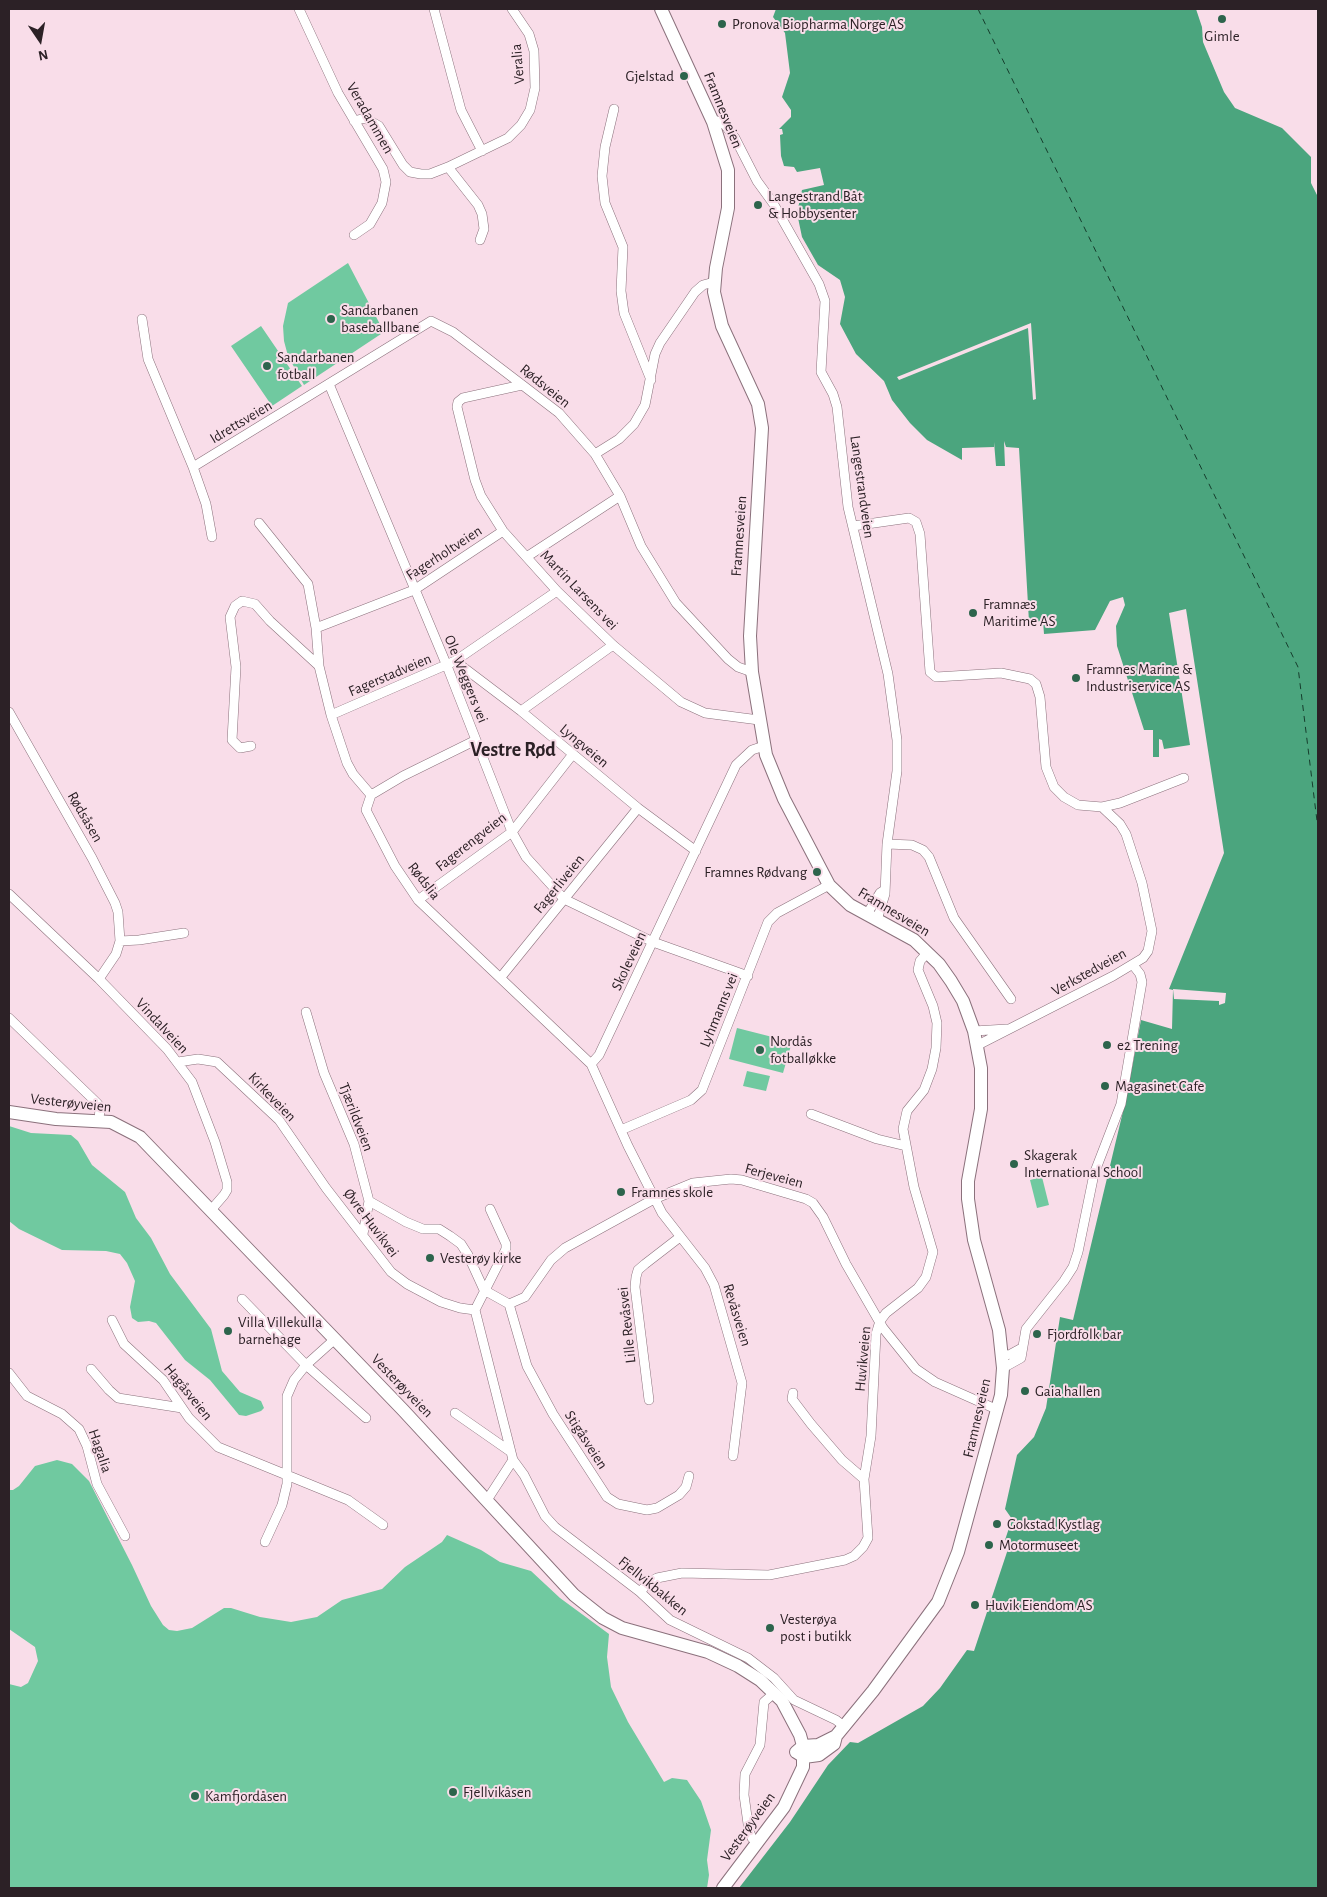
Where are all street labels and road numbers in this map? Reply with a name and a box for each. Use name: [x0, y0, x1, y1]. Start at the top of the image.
street label: Veralia: [507, 43, 529, 85]
street label: Framnesveien: [700, 69, 746, 151]
street label: Veradammen: [342, 79, 398, 157]
street label: Rødsveien: [516, 360, 574, 412]
street label: Idrettsveien: [206, 396, 276, 448]
street label: Langestrandveien: [846, 434, 878, 540]
street label: Framnesveien: [727, 495, 751, 577]
street label: Fagerholtveien: [403, 522, 485, 584]
street label: Martin Larsens vei: [536, 546, 622, 634]
street label: Ole Weggers vei: [440, 632, 492, 726]
street label: Fagerstadveien: [346, 649, 434, 701]
street label: Lyngveien: [556, 720, 612, 772]
street label: Rødsåsen: [63, 788, 107, 846]
street label: Fagerengveien: [432, 809, 510, 875]
street label: Fagerliveien: [530, 851, 588, 917]
street label: Rødslia: [404, 859, 444, 903]
street label: Framnesveien: [855, 883, 933, 941]
street label: Skoleveien: [608, 929, 650, 993]
street label: Verkstedveien: [1049, 944, 1129, 1000]
street label: Lyhmanns vei: [696, 970, 742, 1050]
street label: Vindalveien: [132, 994, 192, 1058]
street label: Kirkeveien: [244, 1069, 300, 1125]
street label: Tjærildveien: [335, 1080, 377, 1154]
street label: Vesterøyveien: [30, 1090, 112, 1116]
street label: Ferjeveien: [743, 1160, 805, 1192]
street label: Øvre Huvikvei: [339, 1185, 403, 1261]
street label: Revåsveien: [719, 1281, 755, 1349]
street label: Lille Revåsvei: [614, 1286, 640, 1364]
street label: Huvikveien: [851, 1325, 875, 1393]
street label: Vesterøyveien: [367, 1350, 437, 1422]
street label: Hagåsveien: [160, 1360, 216, 1424]
street label: Framnesveien: [959, 1377, 995, 1459]
street label: Stigåsveien: [560, 1407, 612, 1473]
street label: Hagalia: [84, 1427, 116, 1475]
street label: Fjellvikbakken: [615, 1552, 691, 1620]
street label: Vesterøyveien: [717, 1789, 779, 1865]

